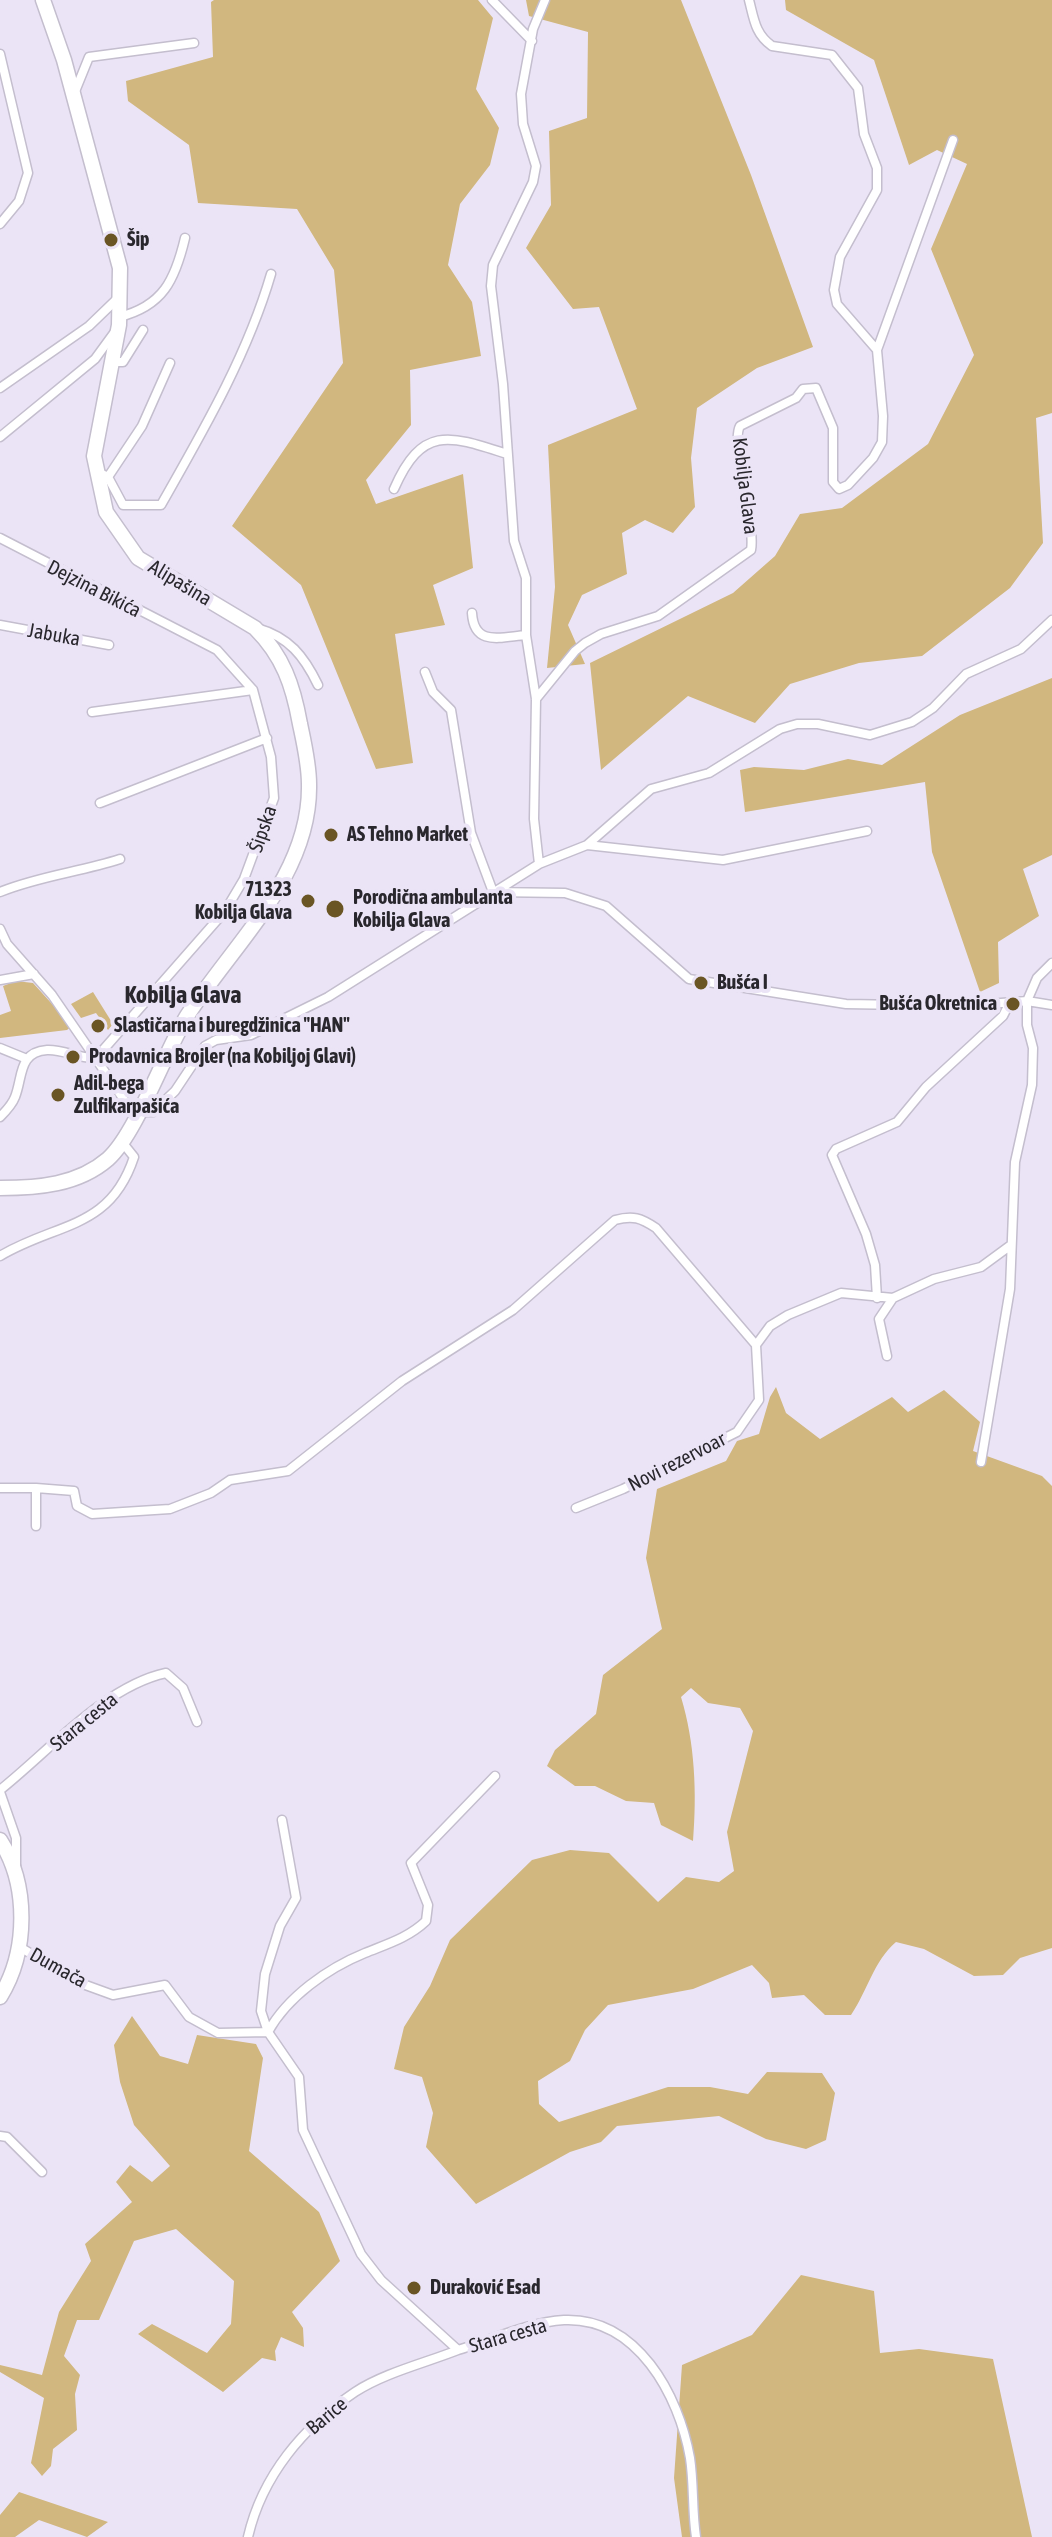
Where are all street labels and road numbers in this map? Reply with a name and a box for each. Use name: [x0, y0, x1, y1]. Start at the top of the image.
street label: Kobilja Glava: [727, 436, 763, 536]
street label: Dejzina Bikića: [43, 555, 145, 623]
street label: Alipašina: [144, 555, 216, 611]
street label: Jabuka: [26, 619, 82, 651]
street label: Šipska: [244, 803, 282, 855]
street label: Novi rezervoar: [624, 1427, 730, 1497]
street label: Stara cesta: [46, 1688, 122, 1756]
street label: Dumača: [25, 1943, 91, 1993]
street label: Stara cesta: [466, 2313, 550, 2359]
street label: Barice: [302, 2392, 352, 2440]

